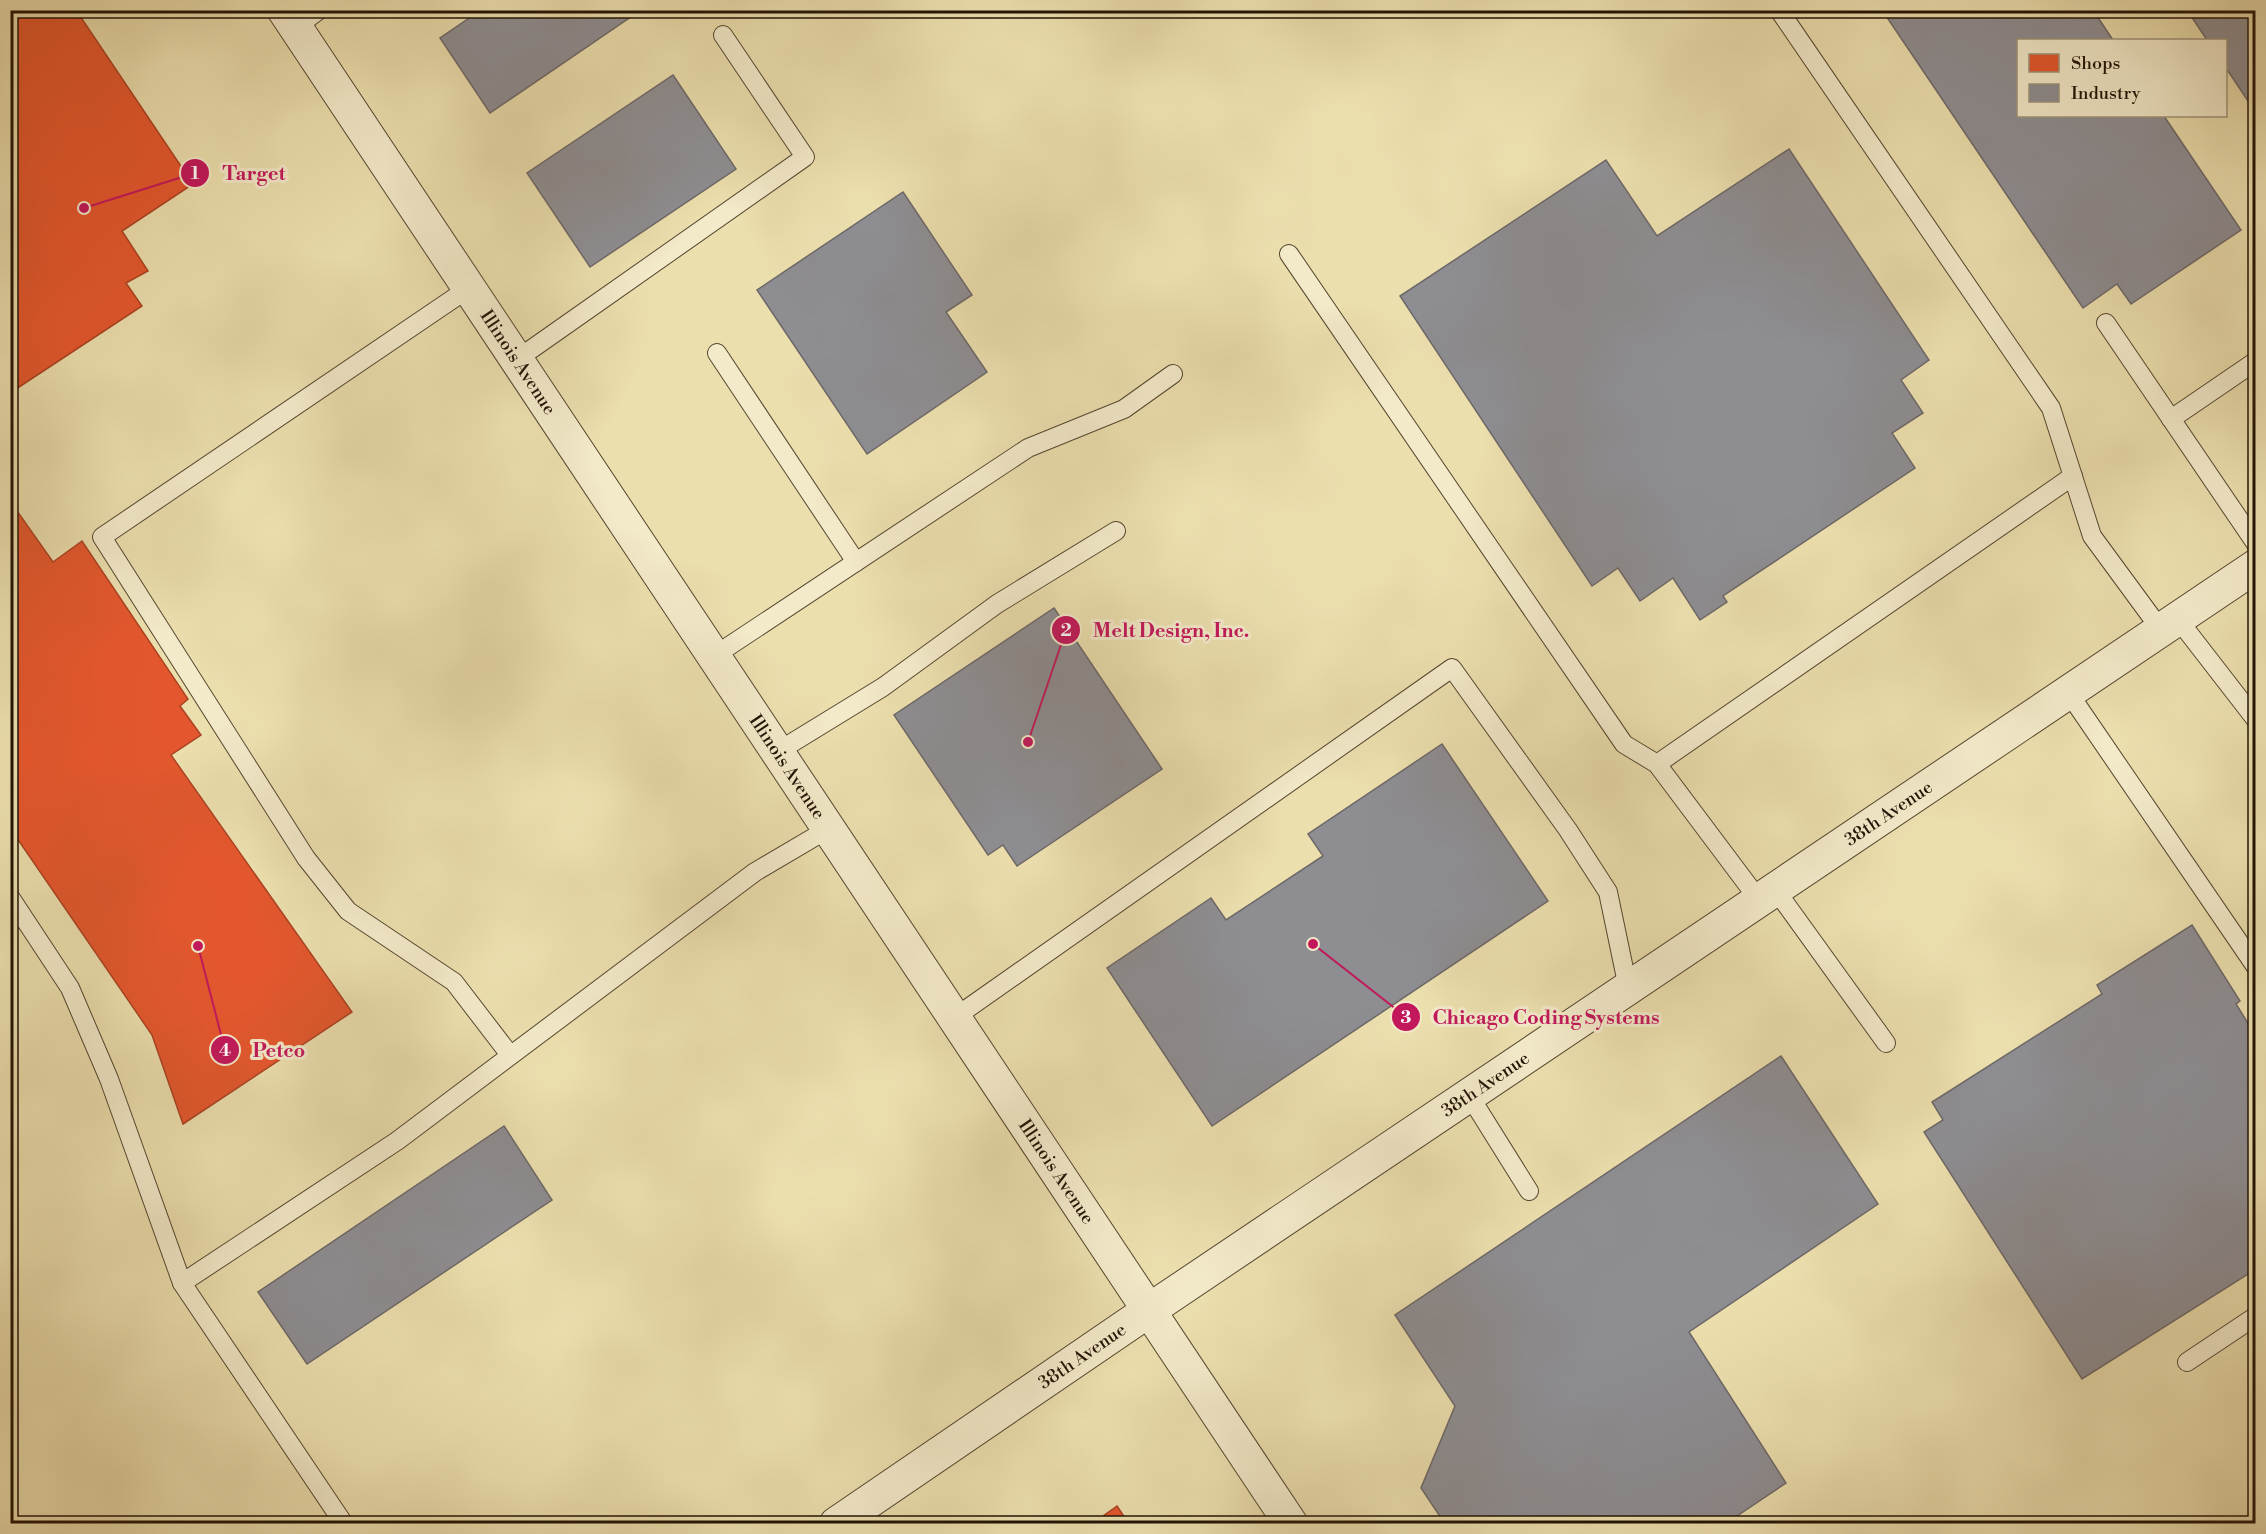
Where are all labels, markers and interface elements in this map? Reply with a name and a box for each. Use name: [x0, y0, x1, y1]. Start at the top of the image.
legend: [2017, 39, 2227, 117]
text: Shops: [2071, 52, 2121, 75]
text: Industry: [2071, 82, 2141, 105]
callout: Target: [180, 154, 297, 192]
text: 1: [191, 162, 200, 185]
text: Target: [223, 162, 286, 187]
street label: Illinois Avenue: [475, 306, 561, 419]
callout: Melt Design, Inc.: [1051, 611, 1262, 649]
text: 2: [1060, 619, 1072, 642]
text: Melt Design, Inc.: [1093, 619, 1249, 644]
street label: Illinois Avenue: [744, 710, 830, 824]
street label: 38th Avenue: [1840, 776, 1937, 851]
callout: Chicago Coding Systems: [1391, 998, 1672, 1036]
text: 3: [1401, 1006, 1412, 1029]
text: Chicago Coding Systems: [1432, 1006, 1660, 1031]
callout: Petco: [210, 1031, 317, 1069]
text: 4: [219, 1039, 231, 1062]
text: Petco: [253, 1039, 305, 1064]
street label: 38th Avenue: [1437, 1047, 1534, 1123]
street label: Illinois Avenue: [1013, 1115, 1099, 1229]
street label: 38th Avenue: [1034, 1318, 1131, 1394]

